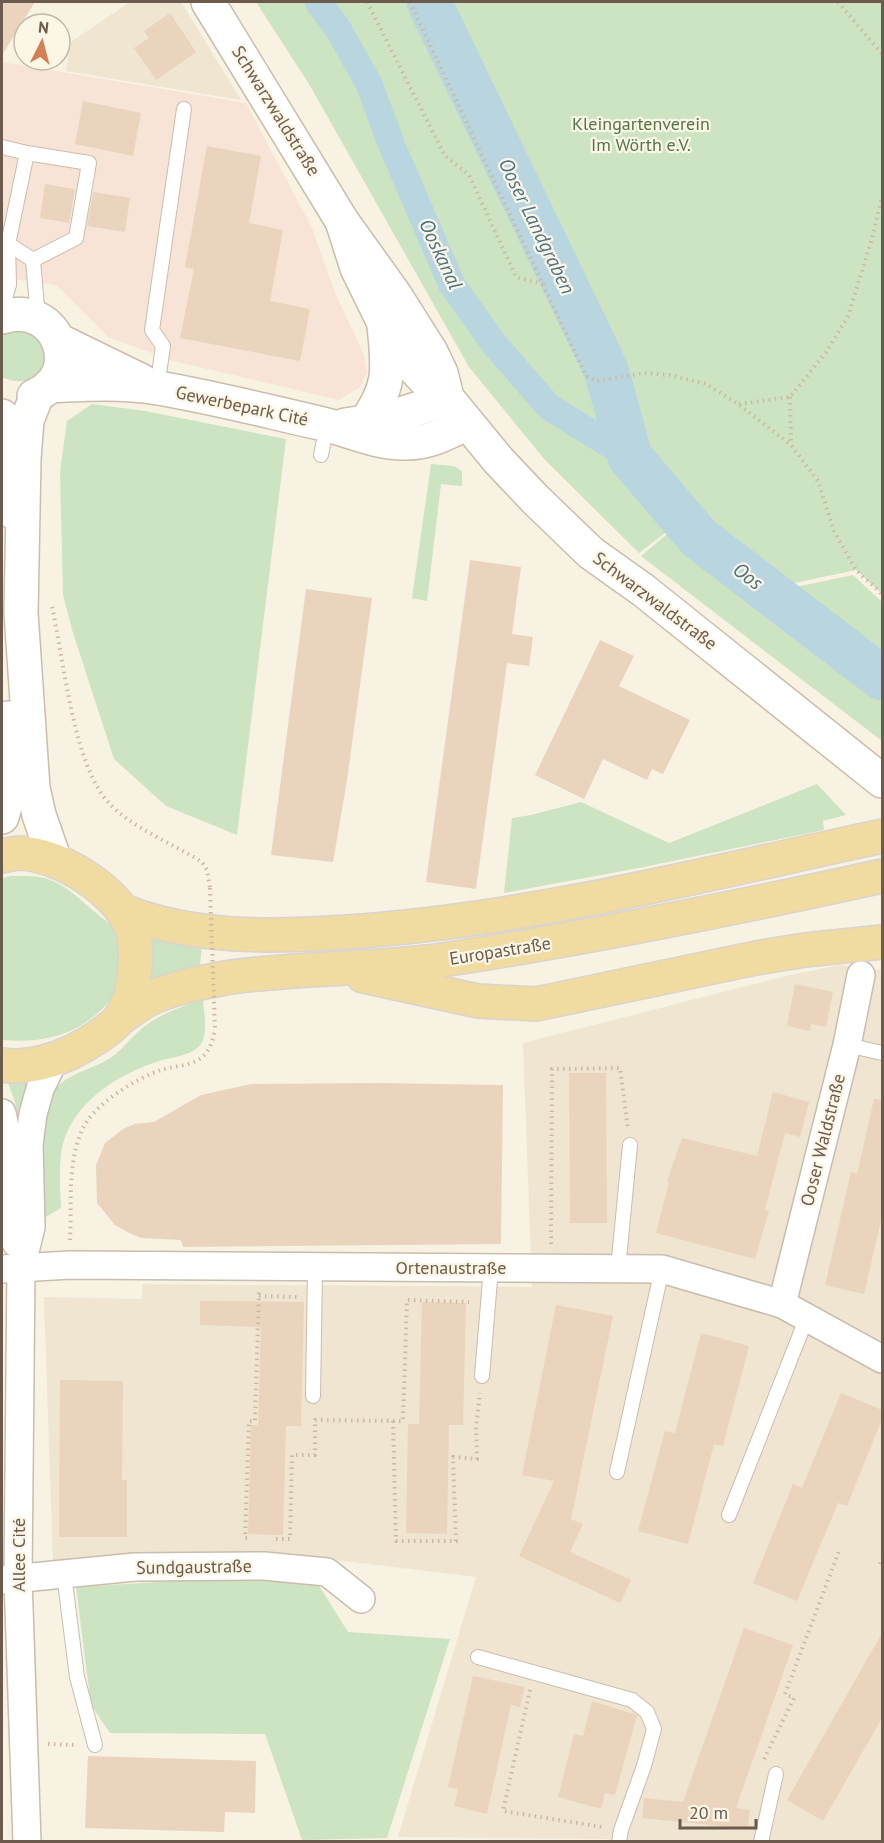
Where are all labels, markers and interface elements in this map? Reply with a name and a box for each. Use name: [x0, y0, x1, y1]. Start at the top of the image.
north arrow: [12, 12, 72, 72]
text: N: [37, 17, 50, 38]
street label: Schwarzwaldstraße: [227, 41, 326, 180]
park label: Kleingartenverein Im Wörth e.V.: [572, 112, 710, 156]
water label: Ooser Landgraben: [493, 154, 581, 298]
water label: Ooskanal: [413, 215, 469, 294]
street label: Gewerbepark Cité: [174, 380, 310, 431]
street label: Schwarzwaldstraße: [589, 546, 722, 655]
water label: Oos: [728, 556, 768, 596]
street label: Europastraße: [448, 931, 552, 970]
street label: Ooser Waldstraße: [795, 1071, 850, 1209]
street label: Ortenaustraße: [395, 1256, 507, 1279]
street label: Allee Cité: [7, 1518, 30, 1592]
street label: Sundgaustraße: [136, 1554, 252, 1579]
scale bar: [680, 1792, 756, 1830]
text: 20 m: [689, 1801, 728, 1824]

